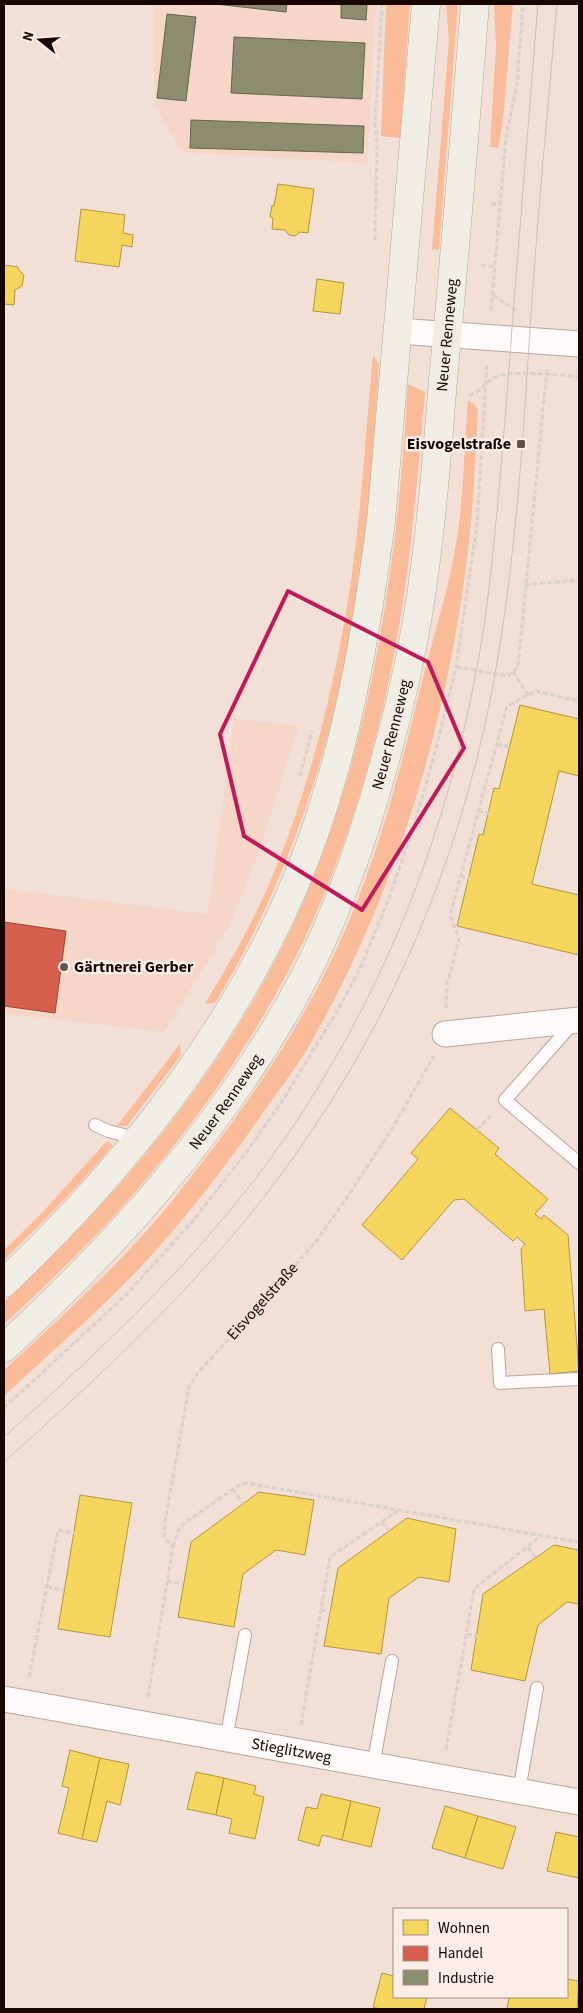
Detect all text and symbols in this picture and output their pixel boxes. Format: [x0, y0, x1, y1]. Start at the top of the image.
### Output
north arrow [15, 15, 65, 65]
text: N [18, 29, 39, 44]
street label: Neuer Renneweg [431, 278, 463, 392]
place label: Eisvogelstraße [407, 433, 511, 455]
marker: Eisvogelstraße [515, 438, 527, 450]
street label: Neuer Renneweg [366, 677, 416, 792]
place label: Gärtnerei Gerber [74, 956, 194, 978]
marker: Gärtnerei Gerber [58, 961, 70, 973]
street label: Neuer Renneweg [184, 1050, 268, 1155]
street label: Eisvogelstraße [222, 1258, 303, 1345]
street label: Stieglitzweg [250, 1733, 333, 1768]
legend [393, 1908, 568, 1998]
text: Wohnen [438, 1918, 490, 1939]
text: Handel [438, 1943, 483, 1964]
text: Industrie [438, 1968, 494, 1989]

